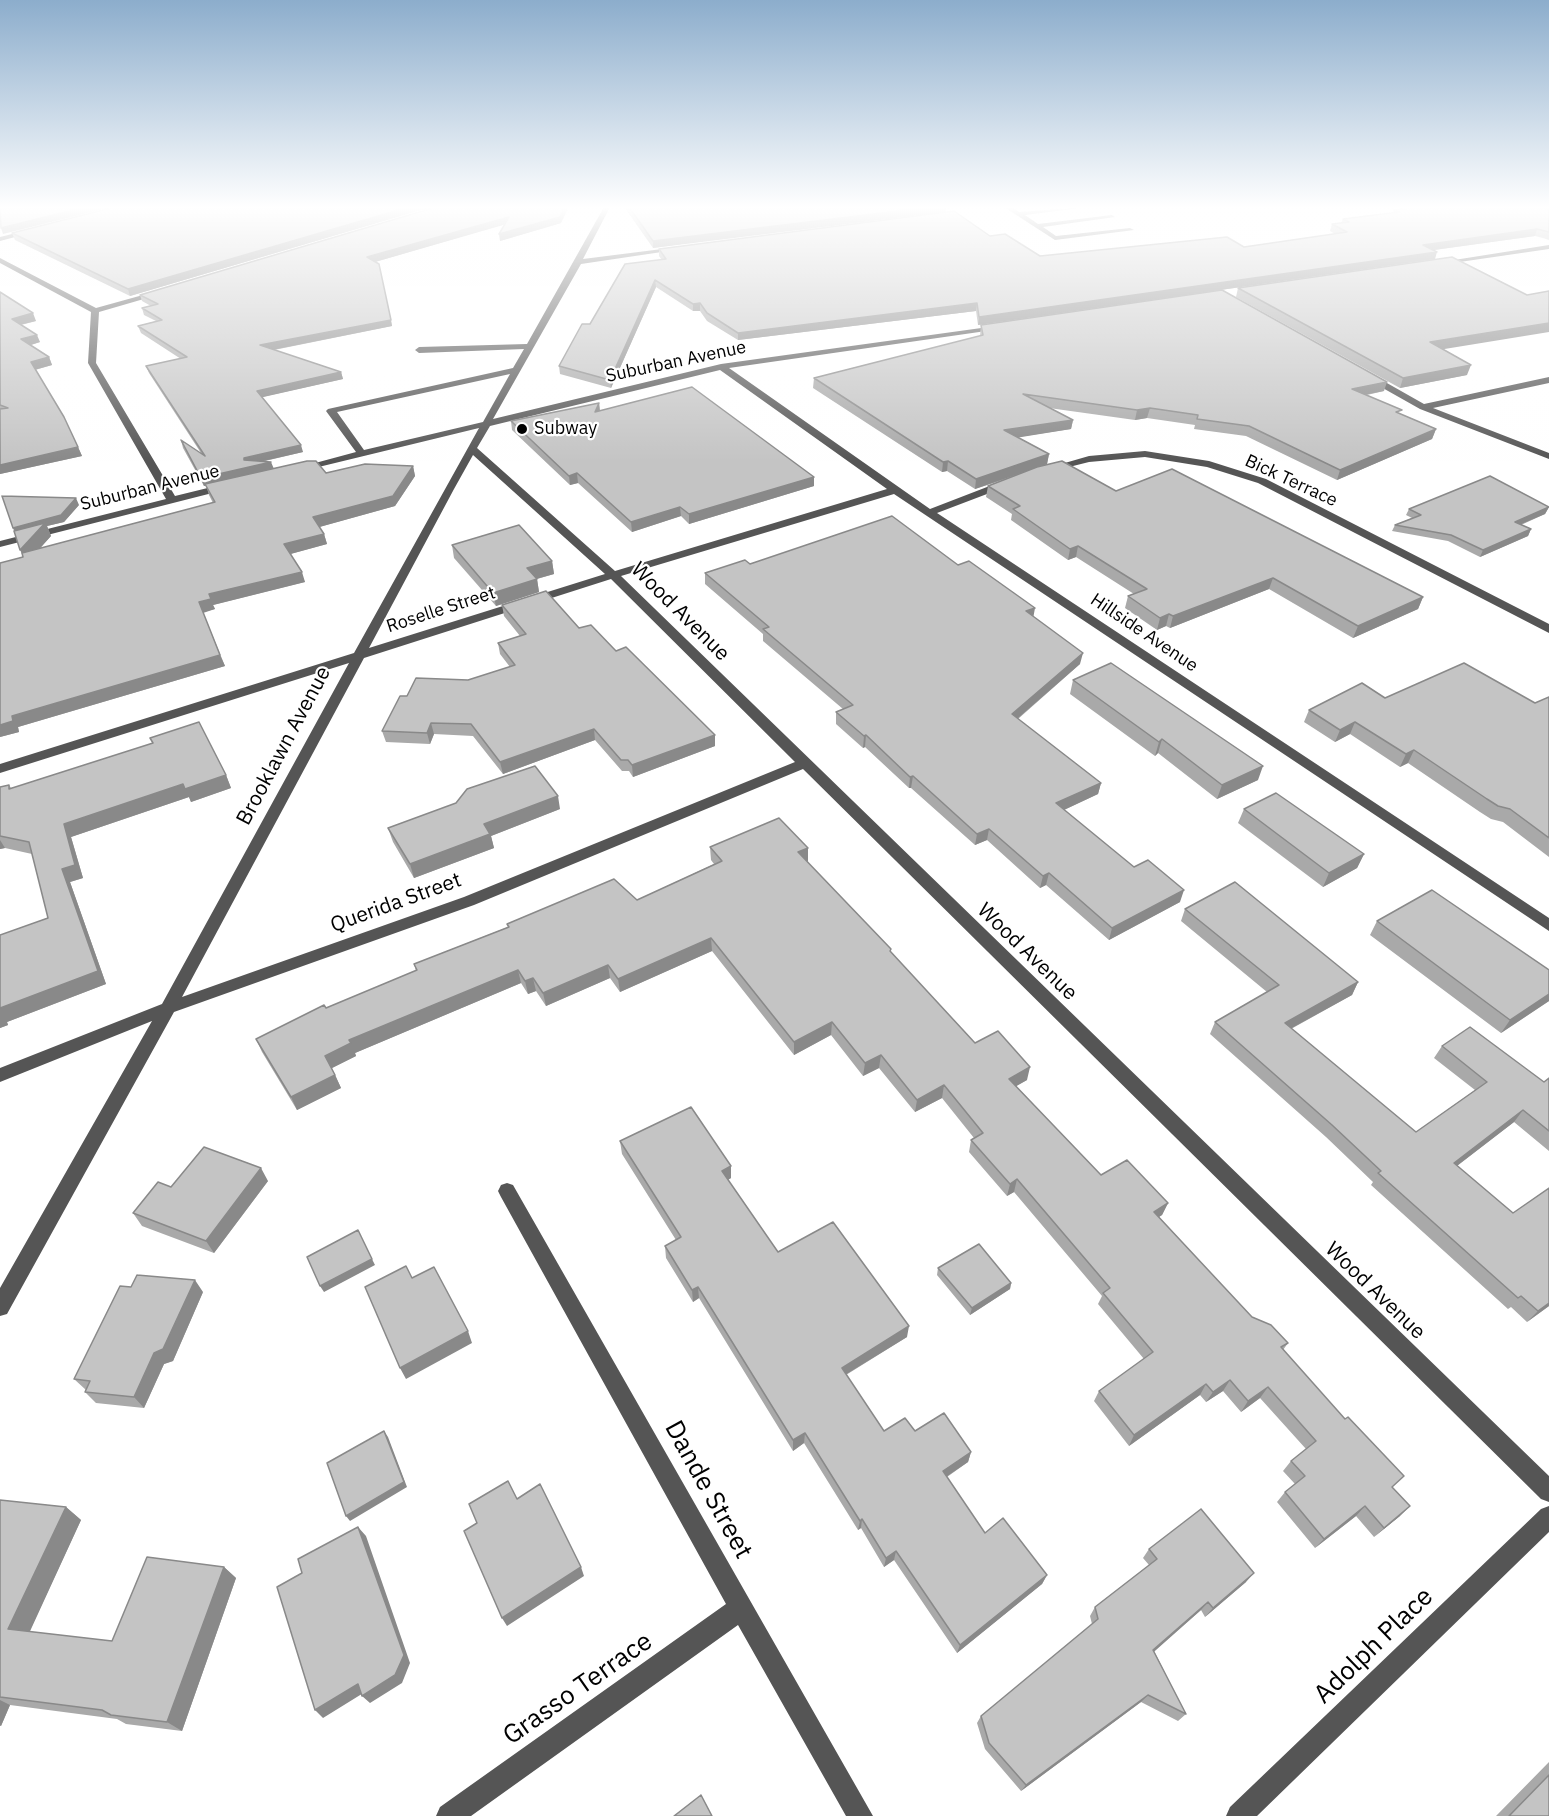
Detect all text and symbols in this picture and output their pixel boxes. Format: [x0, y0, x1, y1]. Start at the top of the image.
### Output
street label: Suburban Avenue [604, 337, 748, 387]
place label: Subway [534, 418, 597, 440]
marker: Subway [515, 422, 529, 436]
street label: Bick Terrace [1241, 450, 1341, 512]
street label: Suburban Avenue [78, 460, 222, 516]
street label: Wood Avenue [625, 557, 735, 667]
street label: Roselle Street [384, 582, 498, 638]
street label: Hillside Avenue [1086, 589, 1202, 677]
street label: Brooklawn Avenue [232, 662, 336, 830]
street label: Querida Street [327, 868, 465, 938]
street label: Wood Avenue [972, 898, 1082, 1006]
street label: Wood Avenue [1320, 1237, 1430, 1345]
street label: Dande Street [657, 1416, 759, 1564]
street label: Adolph Place [1308, 1582, 1440, 1710]
street label: Grasso Terrace [497, 1626, 659, 1752]

